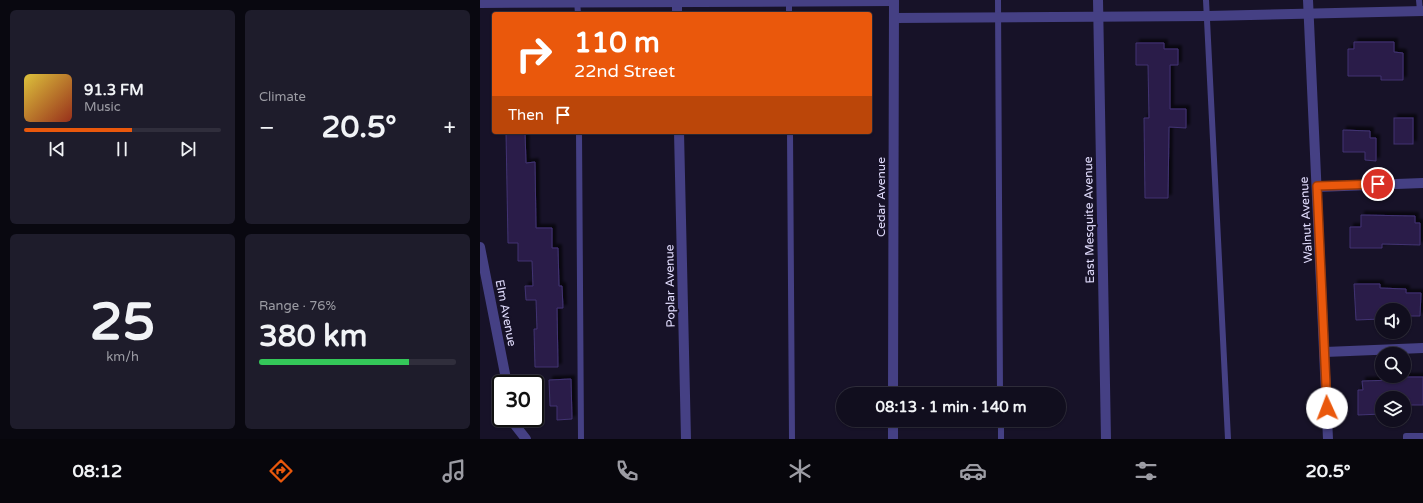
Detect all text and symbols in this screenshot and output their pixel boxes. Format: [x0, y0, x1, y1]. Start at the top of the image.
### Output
text: 110 m [574, 26, 660, 60]
icon: right [508, 28, 560, 80]
text: 22nd Street [574, 60, 675, 82]
text: 91.3 FM [84, 81, 144, 99]
text: Climate [259, 89, 306, 105]
text: Music [84, 99, 121, 115]
icon: arrive [552, 104, 574, 126]
text: Then [508, 106, 544, 124]
text: 20.5° [322, 109, 397, 146]
text: − [259, 115, 275, 141]
text: + [444, 115, 456, 141]
icon: previous [46, 138, 68, 160]
icon: pause [111, 138, 133, 160]
icon: next [177, 138, 199, 160]
street label: East Mesquite Avenue [1081, 156, 1097, 284]
street label: Cedar Avenue [874, 157, 888, 237]
pin [1361, 167, 1395, 201]
icon: arrive [1367, 173, 1389, 195]
street label: Walnut Avenue [1297, 176, 1315, 264]
street label: Poplar Avenue [662, 244, 678, 328]
street label: Elm Avenue [493, 278, 519, 348]
text: 25 [90, 291, 155, 354]
text: Range · 76% [259, 298, 336, 314]
map controls [1375, 303, 1411, 427]
button: sound [1375, 303, 1411, 339]
text: 380 km [259, 318, 367, 355]
button: search [1375, 347, 1411, 383]
text: km/h [106, 349, 139, 365]
speed limit sign: 30 [492, 375, 544, 427]
position arrow [1306, 387, 1348, 429]
button: layers [1375, 391, 1411, 427]
text: 08:13 · 1 min · 140 m [876, 398, 1026, 416]
icon: directions [267, 457, 295, 485]
icon: music [440, 457, 468, 485]
icon: phone [613, 457, 641, 485]
icon: climate [786, 457, 814, 485]
icon: car [959, 457, 987, 485]
icon: filters [1132, 457, 1160, 485]
text: 08:12 [73, 460, 122, 482]
text: 20.5° [1305, 460, 1350, 482]

